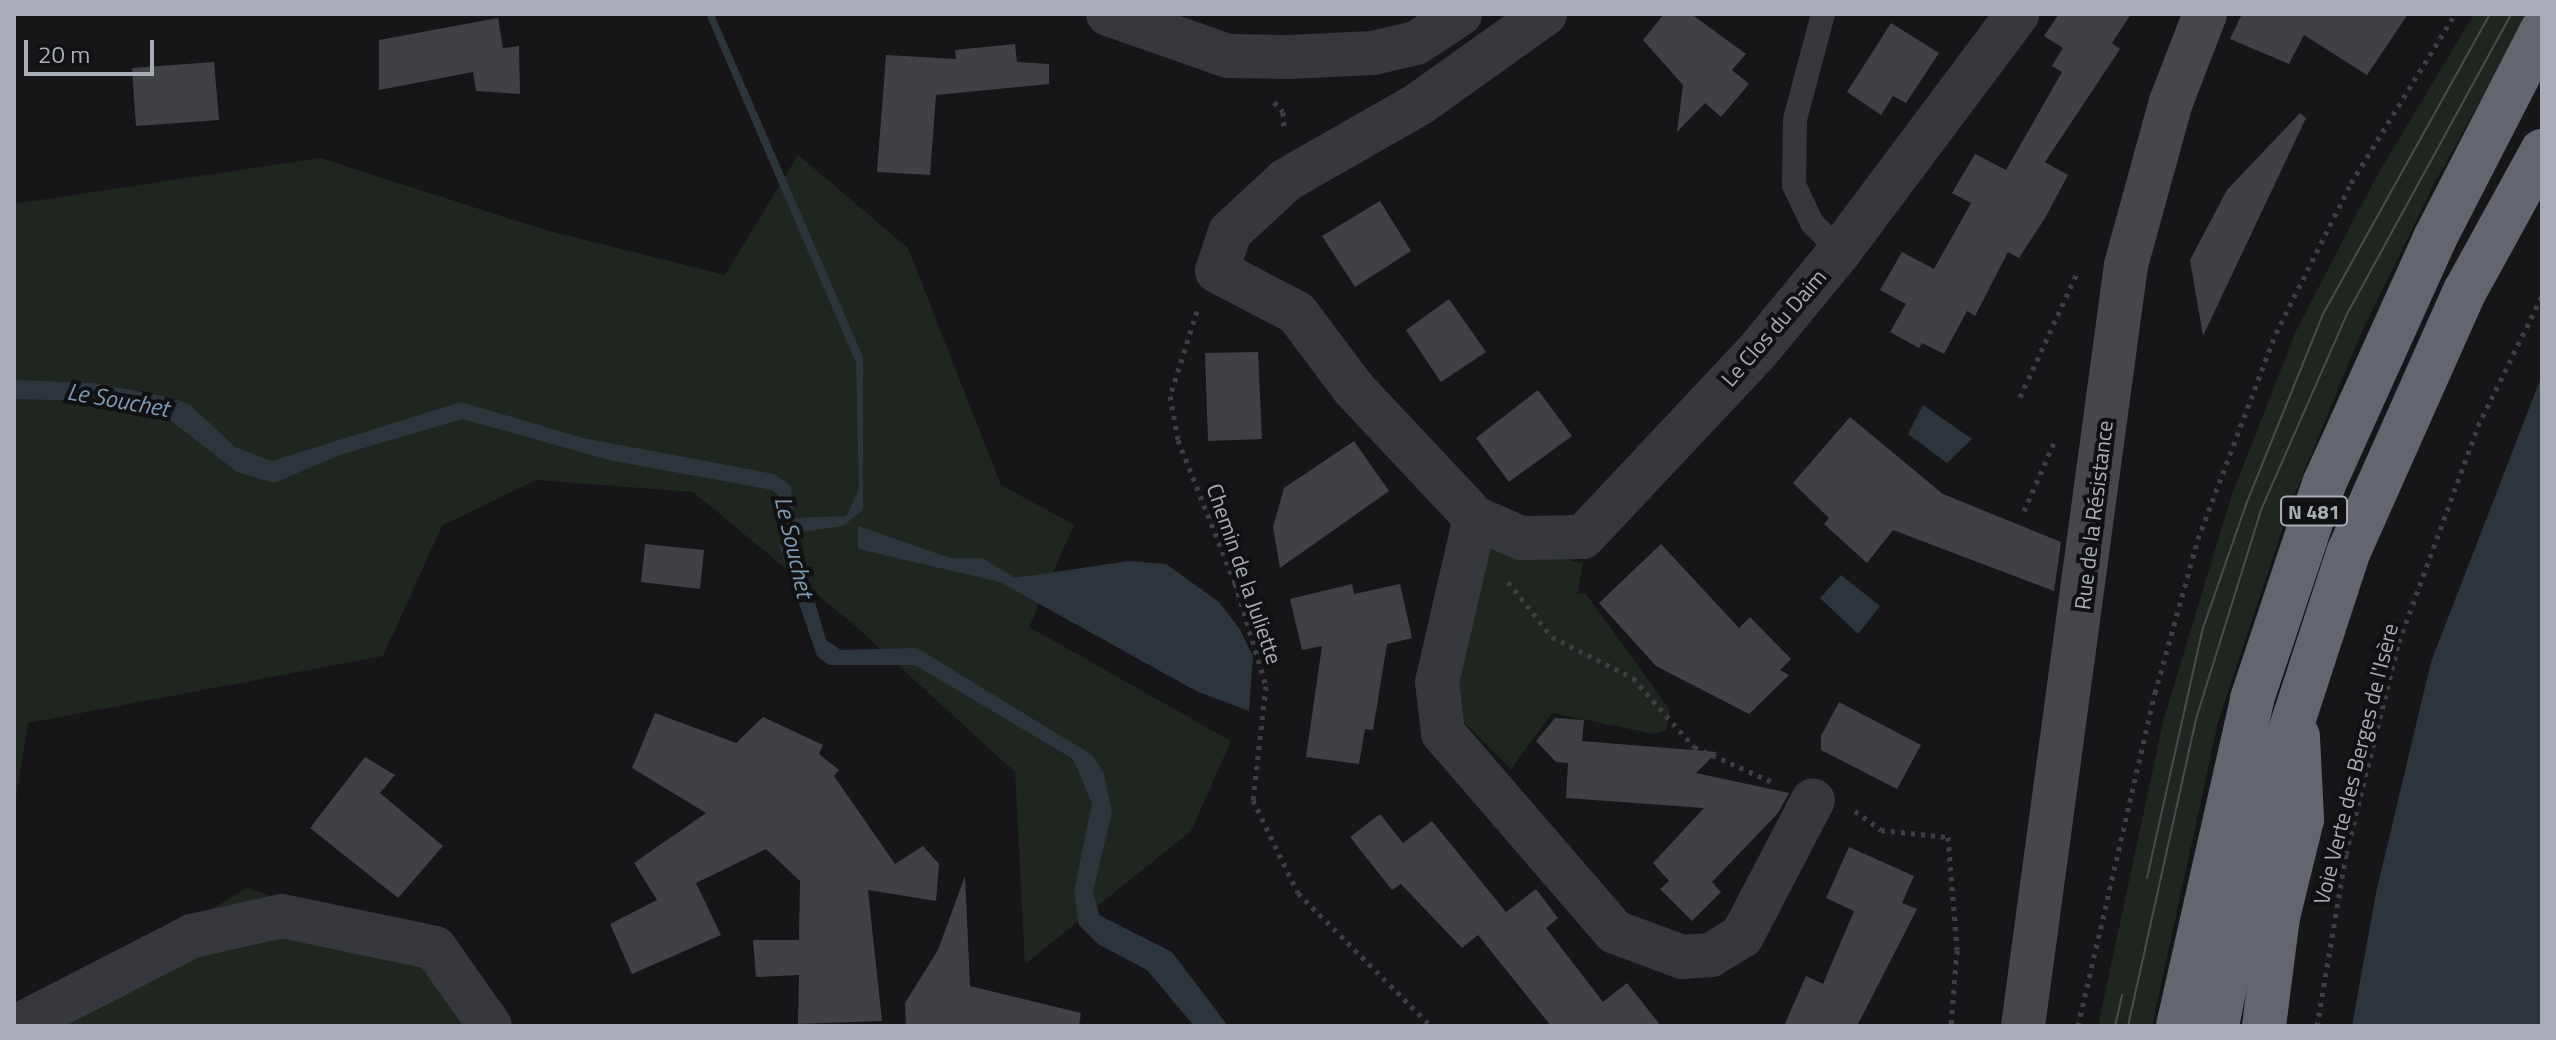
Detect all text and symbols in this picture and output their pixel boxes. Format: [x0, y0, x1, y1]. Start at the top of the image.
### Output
scale bar [28, 24, 158, 74]
text: 20 m [38, 36, 90, 72]
street label: Le Clos du Daim [1716, 264, 1832, 392]
water label: Le Souchet [65, 377, 171, 423]
street label: Rue de la Résistance [2069, 419, 2119, 611]
street label: Chemin de la Juliette [1201, 480, 1287, 668]
water label: Le Souchet [768, 494, 820, 600]
road number: N 481 [2280, 495, 2348, 527]
street label: Voie Verte des Berges de l'Isère [2308, 621, 2404, 907]

